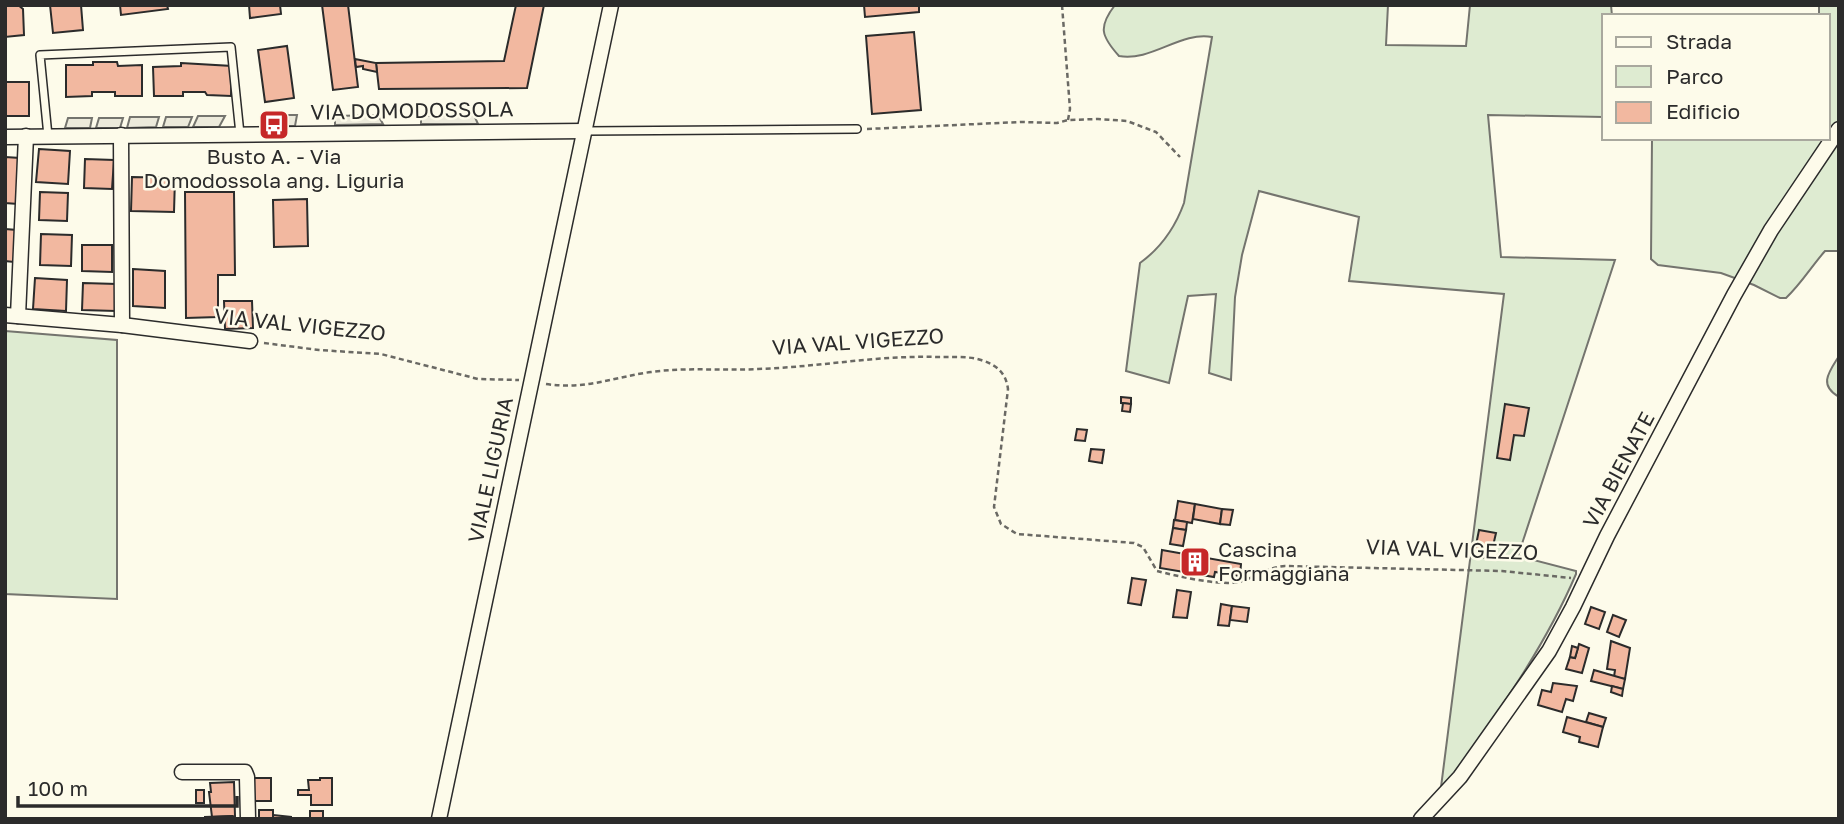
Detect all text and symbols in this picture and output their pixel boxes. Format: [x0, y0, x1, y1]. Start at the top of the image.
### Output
legend [1602, 14, 1830, 140]
text: Strada [1666, 28, 1732, 54]
text: Parco [1666, 63, 1723, 89]
street label: VIA DOMODOSSOLA [310, 95, 514, 125]
text: Edificio [1666, 98, 1740, 124]
bus stop icon: Busto A. - Via Domodossola ang. Liguria [257, 108, 291, 142]
place label: Busto A. - Via Domodossola ang. Liguria [144, 143, 404, 193]
street label: VIA VAL VIGEZZO [213, 302, 387, 346]
street label: VIA VAL VIGEZZO [771, 322, 945, 360]
street label: VIALE LIGURIA [462, 394, 518, 545]
street label: VIA BIENATE [1577, 407, 1660, 532]
street label: VIA VAL VIGEZZO [1365, 533, 1539, 565]
place label: Cascina Formaggiana [1218, 536, 1350, 586]
building icon: Cascina Formaggiana [1178, 545, 1212, 579]
scale bar [18, 764, 236, 808]
text: 100 m [28, 775, 88, 801]

